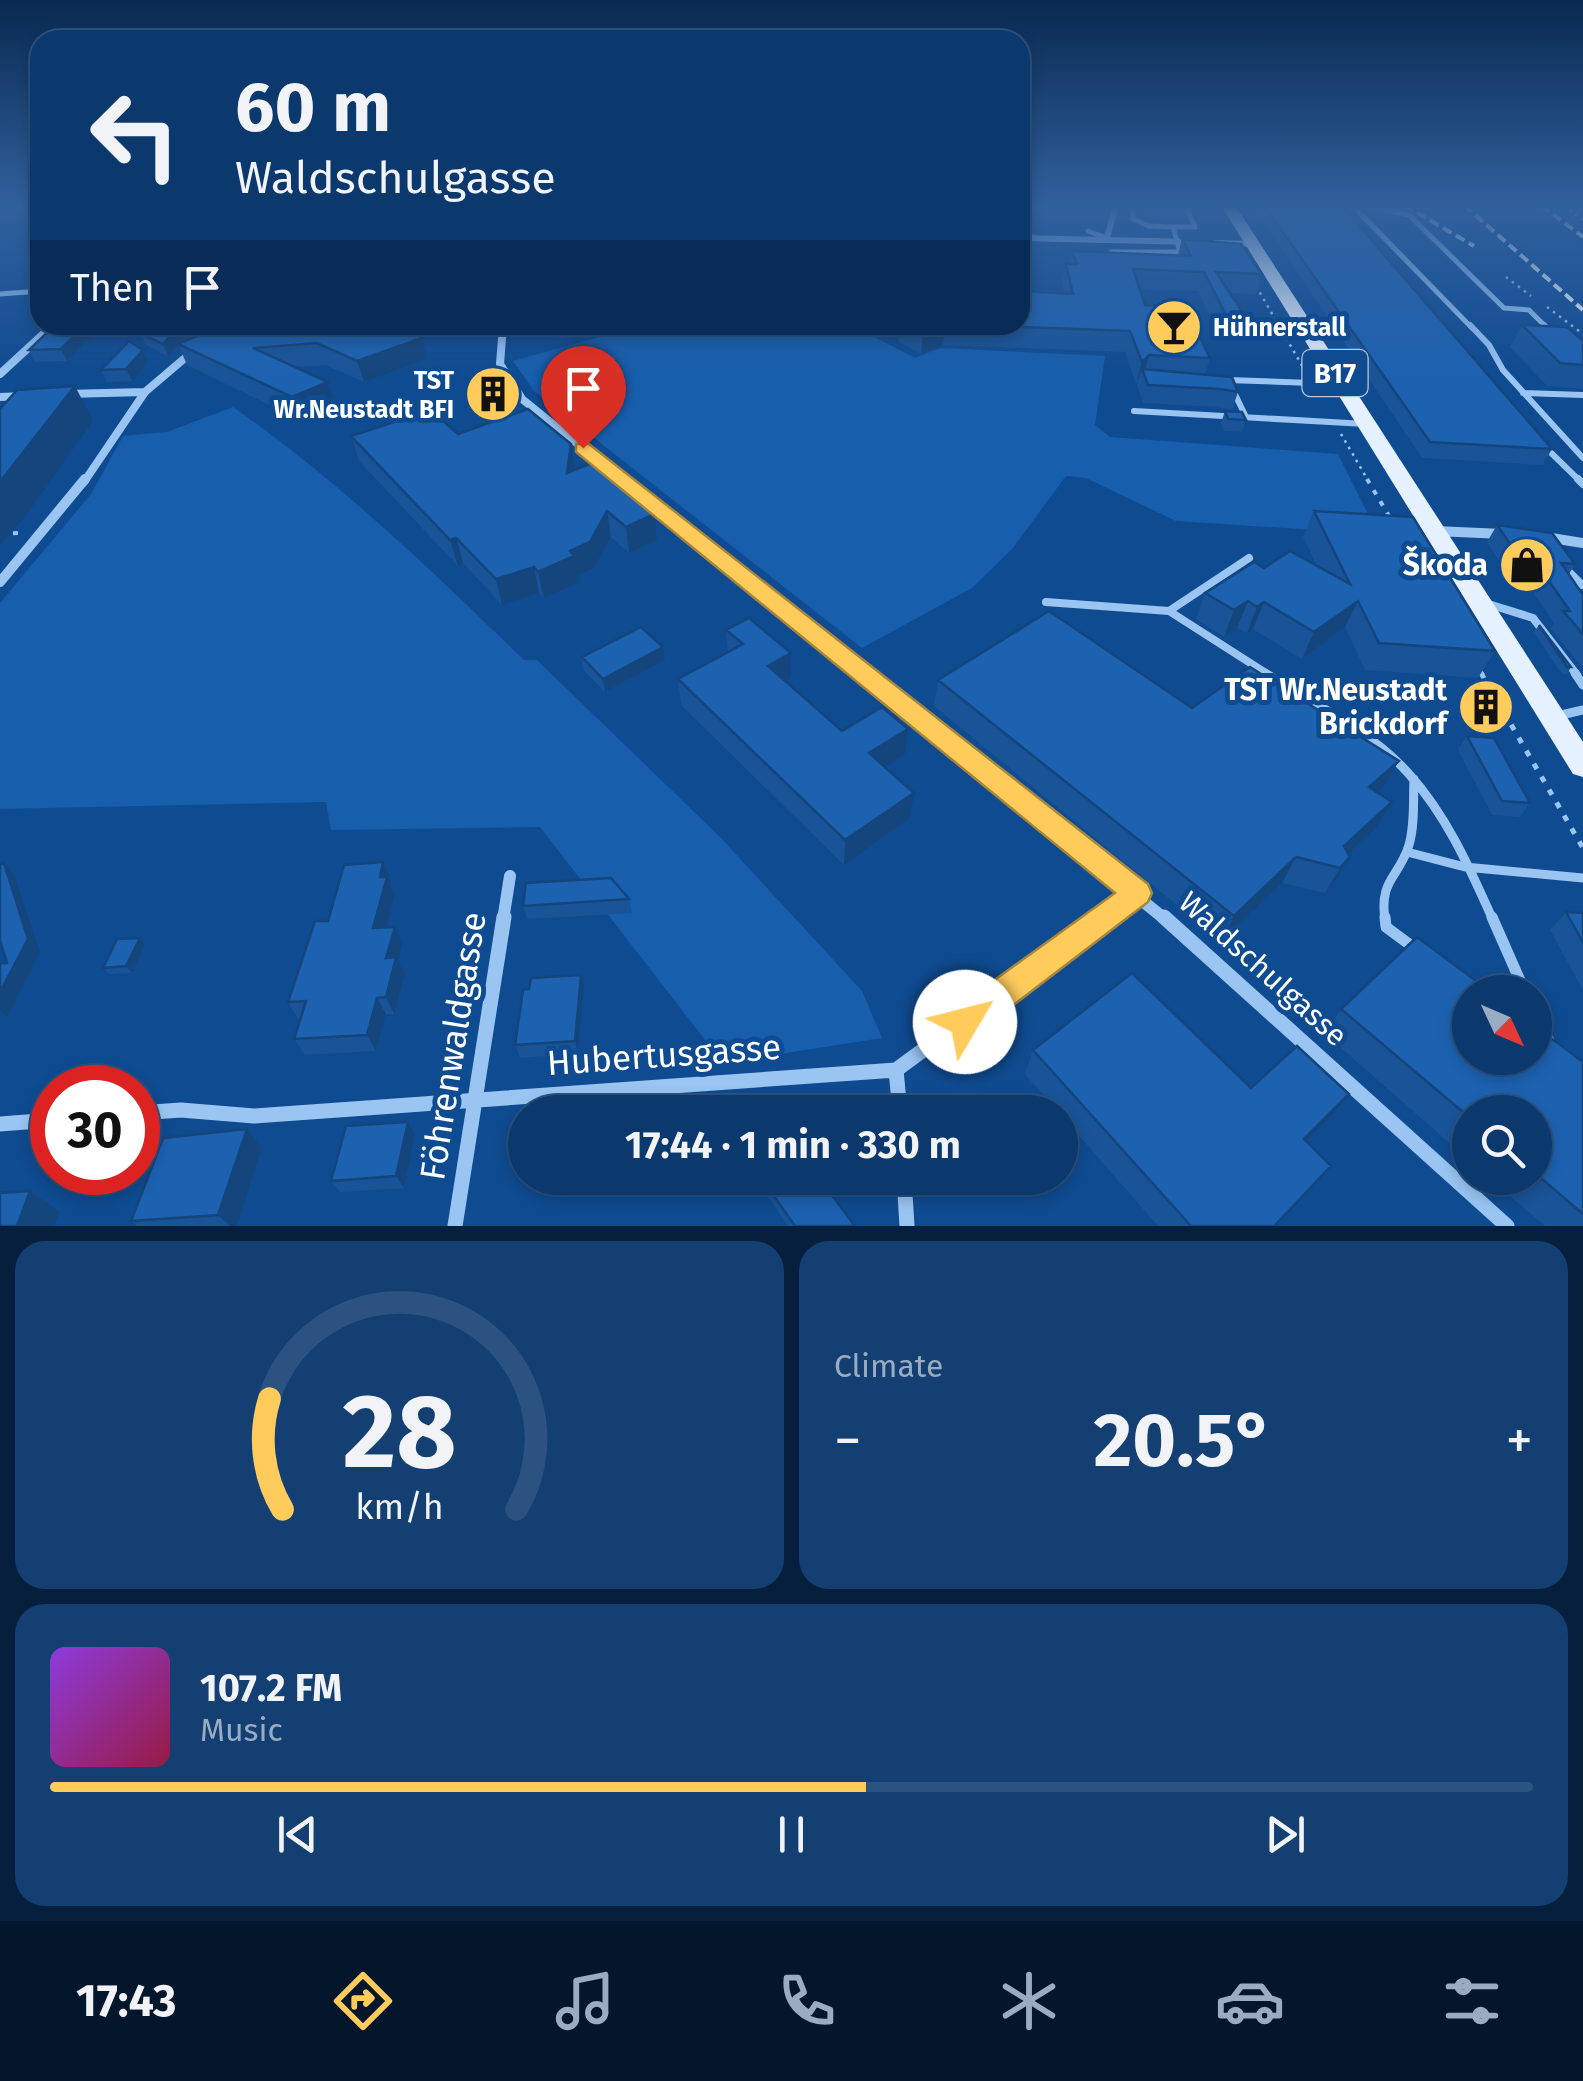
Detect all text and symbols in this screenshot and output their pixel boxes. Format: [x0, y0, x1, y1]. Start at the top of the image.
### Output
text: 60 m [235, 66, 391, 150]
icon: left [70, 70, 200, 200]
text: Waldschulgasse [235, 151, 556, 205]
icon: arrive [175, 260, 230, 315]
text: Then [70, 265, 155, 311]
bar icon: Hühnerstall [1144, 297, 1204, 357]
place label: Hühnerstall [1213, 313, 1347, 343]
pin [541, 346, 626, 449]
road number: B17 [1302, 350, 1368, 396]
icon: arrive [556, 361, 611, 416]
building icon: TST Wr.Neustadt BFI [463, 364, 523, 424]
place label: TST Wr.Neustadt BFI [274, 366, 454, 425]
shop icon: Škoda [1497, 535, 1557, 595]
place label: Škoda [1403, 545, 1488, 583]
place label: TST Wr.Neustadt Brickdorf [1224, 672, 1449, 742]
building icon: TST Wr.Neustadt Brickdorf [1456, 677, 1516, 737]
street label: Waldschulgasse [1172, 884, 1354, 1054]
street label: Föhrenwaldgasse [411, 909, 495, 1183]
position arrow [913, 970, 1017, 1074]
north arrow [1452, 975, 1552, 1075]
map controls [1452, 975, 1552, 1195]
street label: Hubertusgasse [546, 1026, 782, 1084]
speed limit sign: 30 [30, 1065, 160, 1195]
button: search [1452, 1095, 1552, 1195]
text: 17:44 · 1 min · 330 m [625, 1122, 961, 1168]
text: Climate [834, 1347, 943, 1385]
text: 28 [342, 1370, 457, 1495]
text: 20.5° [1094, 1396, 1274, 1486]
text: − [834, 1408, 862, 1474]
text: + [1506, 1408, 1533, 1474]
text: km/h [355, 1486, 444, 1528]
text: 107.2 FM [200, 1665, 342, 1711]
text: Music [200, 1711, 283, 1749]
icon: previous [270, 1807, 325, 1862]
icon: pause [764, 1807, 819, 1862]
icon: next [1258, 1807, 1313, 1862]
icon: directions [328, 1966, 398, 2036]
icon: music [550, 1966, 620, 2036]
icon: phone [772, 1966, 842, 2036]
icon: climate [994, 1966, 1064, 2036]
icon: car [1215, 1966, 1285, 2036]
icon: filters [1437, 1966, 1507, 2036]
text: 17:43 [76, 1974, 177, 2028]

